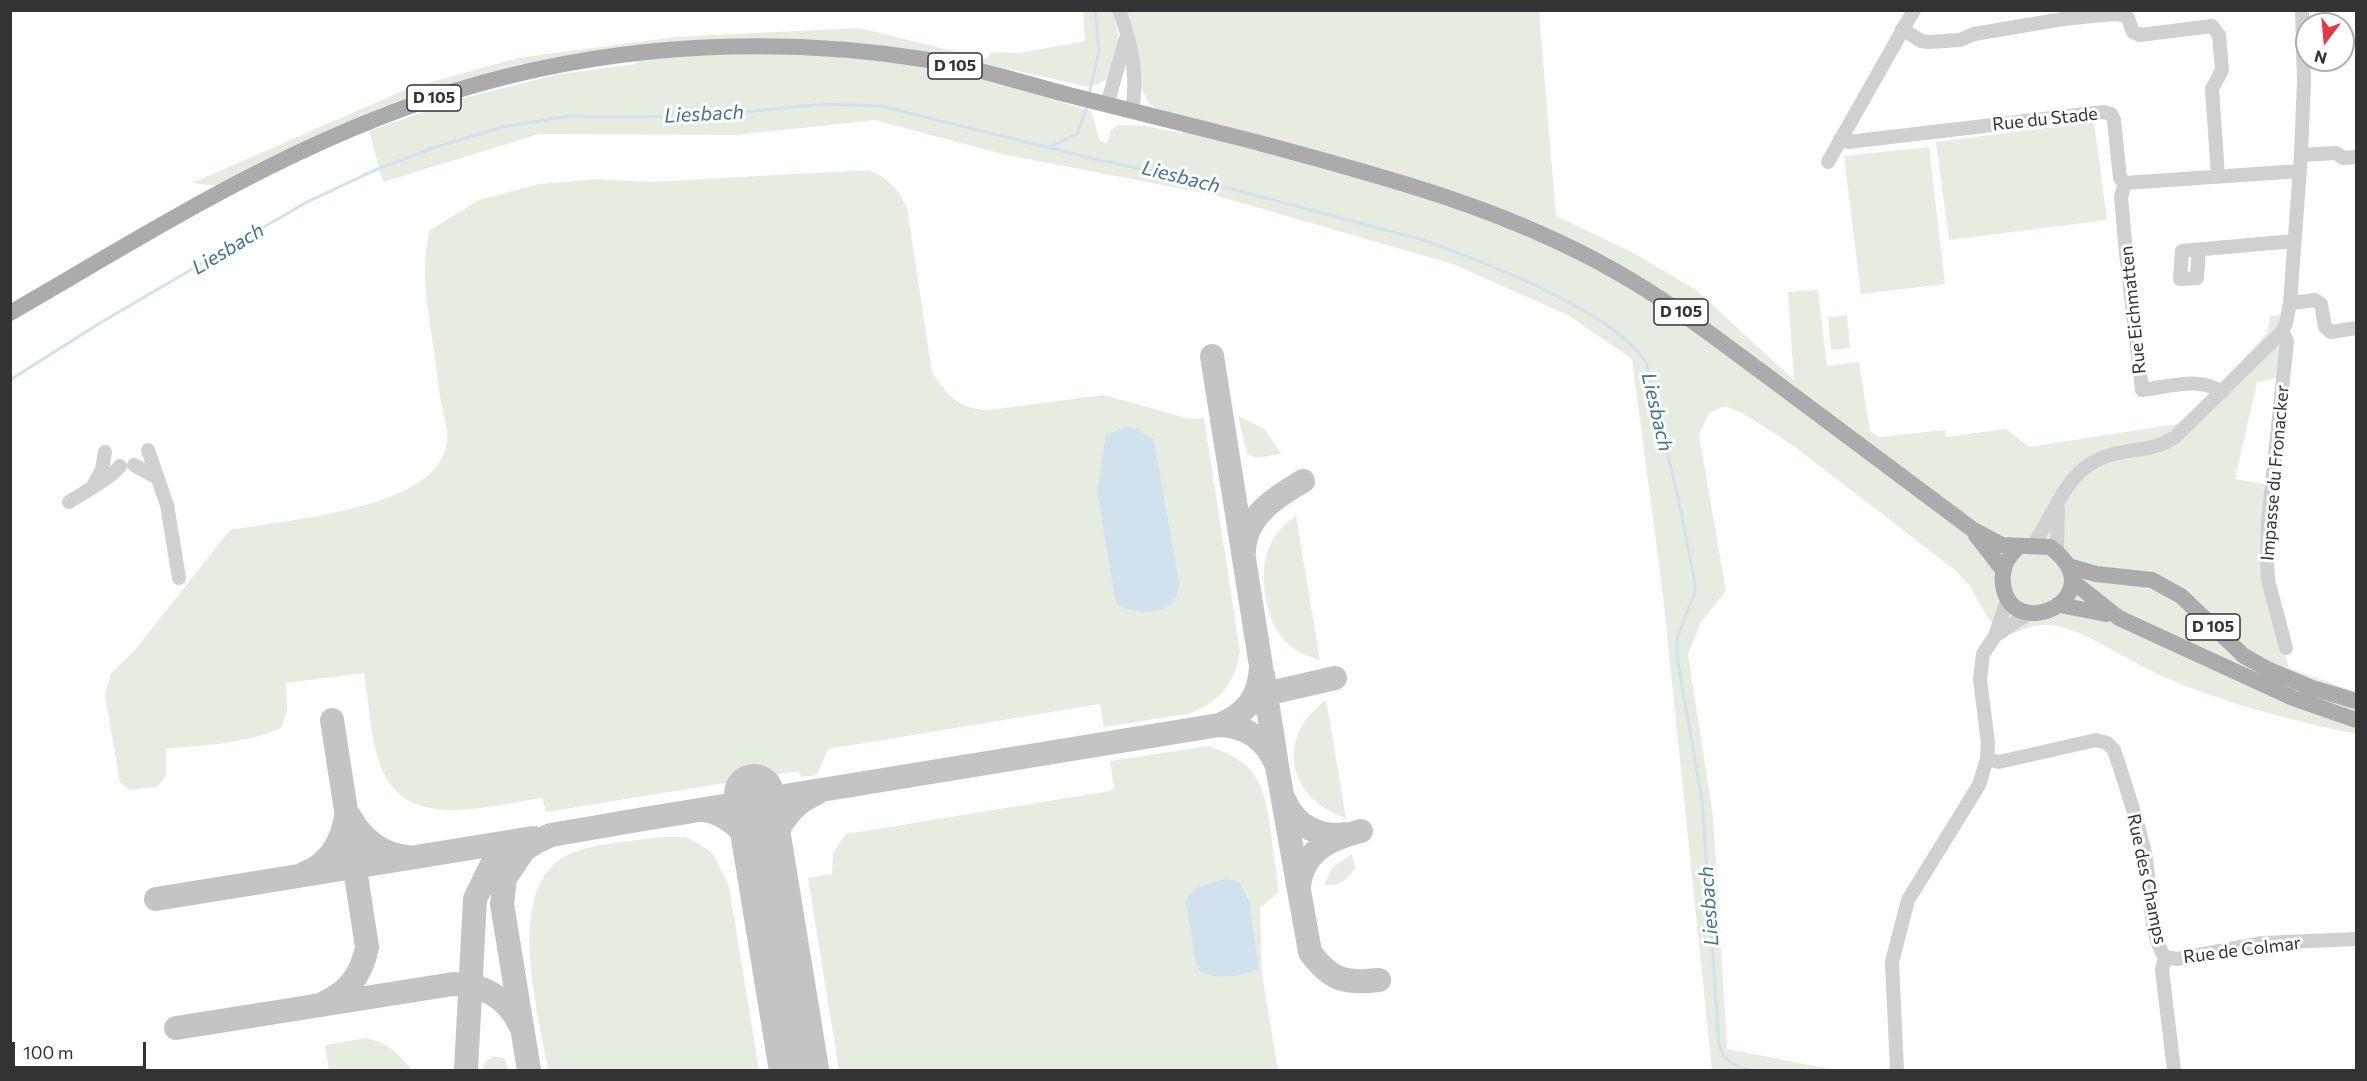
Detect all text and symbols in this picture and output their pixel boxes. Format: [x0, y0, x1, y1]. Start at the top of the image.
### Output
north arrow [2295, 12, 2355, 72]
text: N [2312, 47, 2329, 69]
road number: D 105 [928, 53, 982, 79]
road number: D 105 [407, 85, 461, 111]
water label: Liesbach [663, 100, 745, 128]
street label: Rue du Stade [1991, 103, 2099, 135]
water label: Liesbach [1139, 156, 1223, 198]
water label: Liesbach [188, 218, 268, 280]
street label: Rue Eichmatten [2116, 245, 2150, 375]
road number: D 105 [1654, 299, 1708, 325]
water label: Liesbach [1636, 370, 1678, 454]
street label: Impasse du Fronacker [2257, 384, 2293, 562]
road number: D 105 [2186, 614, 2240, 640]
street label: Rue des Champs [2123, 812, 2171, 946]
water label: Liesbach [1694, 865, 1724, 947]
street label: Rue de Colmar [2182, 932, 2302, 968]
scale bar [15, 1030, 148, 1068]
text: 100 m [23, 1041, 73, 1063]

